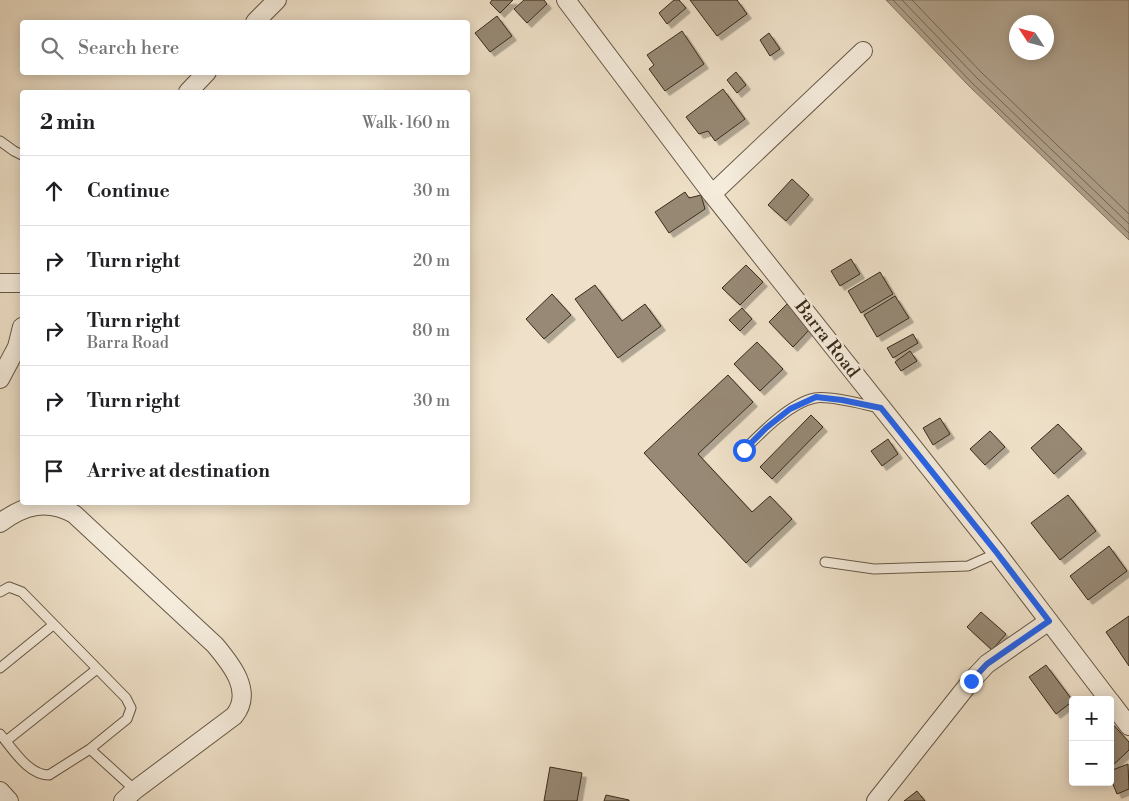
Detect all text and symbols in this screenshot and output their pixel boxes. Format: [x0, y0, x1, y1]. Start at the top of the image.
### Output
north arrow [1009, 15, 1054, 60]
search box [20, 20, 470, 75]
icon: search [38, 34, 66, 62]
text: Search here [78, 36, 179, 60]
text: 2 min [40, 110, 95, 136]
text: Walk · 160 m [362, 113, 450, 133]
icon: ahead [40, 177, 68, 205]
text: Continue [87, 179, 170, 203]
text: 30 m [413, 181, 450, 201]
icon: right [40, 247, 68, 275]
text: Turn right [87, 249, 180, 273]
text: 20 m [413, 251, 450, 271]
street label: Barra Road [789, 295, 865, 383]
text: Turn right [87, 309, 180, 333]
icon: right [40, 317, 68, 345]
text: 80 m [412, 321, 450, 341]
text: Barra Road [87, 333, 169, 353]
icon: right [40, 387, 68, 415]
text: Turn right [87, 389, 180, 413]
text: 30 m [413, 391, 450, 411]
route start [733, 439, 756, 462]
icon: arrive [40, 457, 68, 485]
text: Arrive at destination [87, 459, 270, 483]
route end [960, 670, 983, 693]
map controls [1069, 696, 1114, 786]
button: + [1069, 696, 1114, 741]
button: − [1069, 741, 1114, 786]

